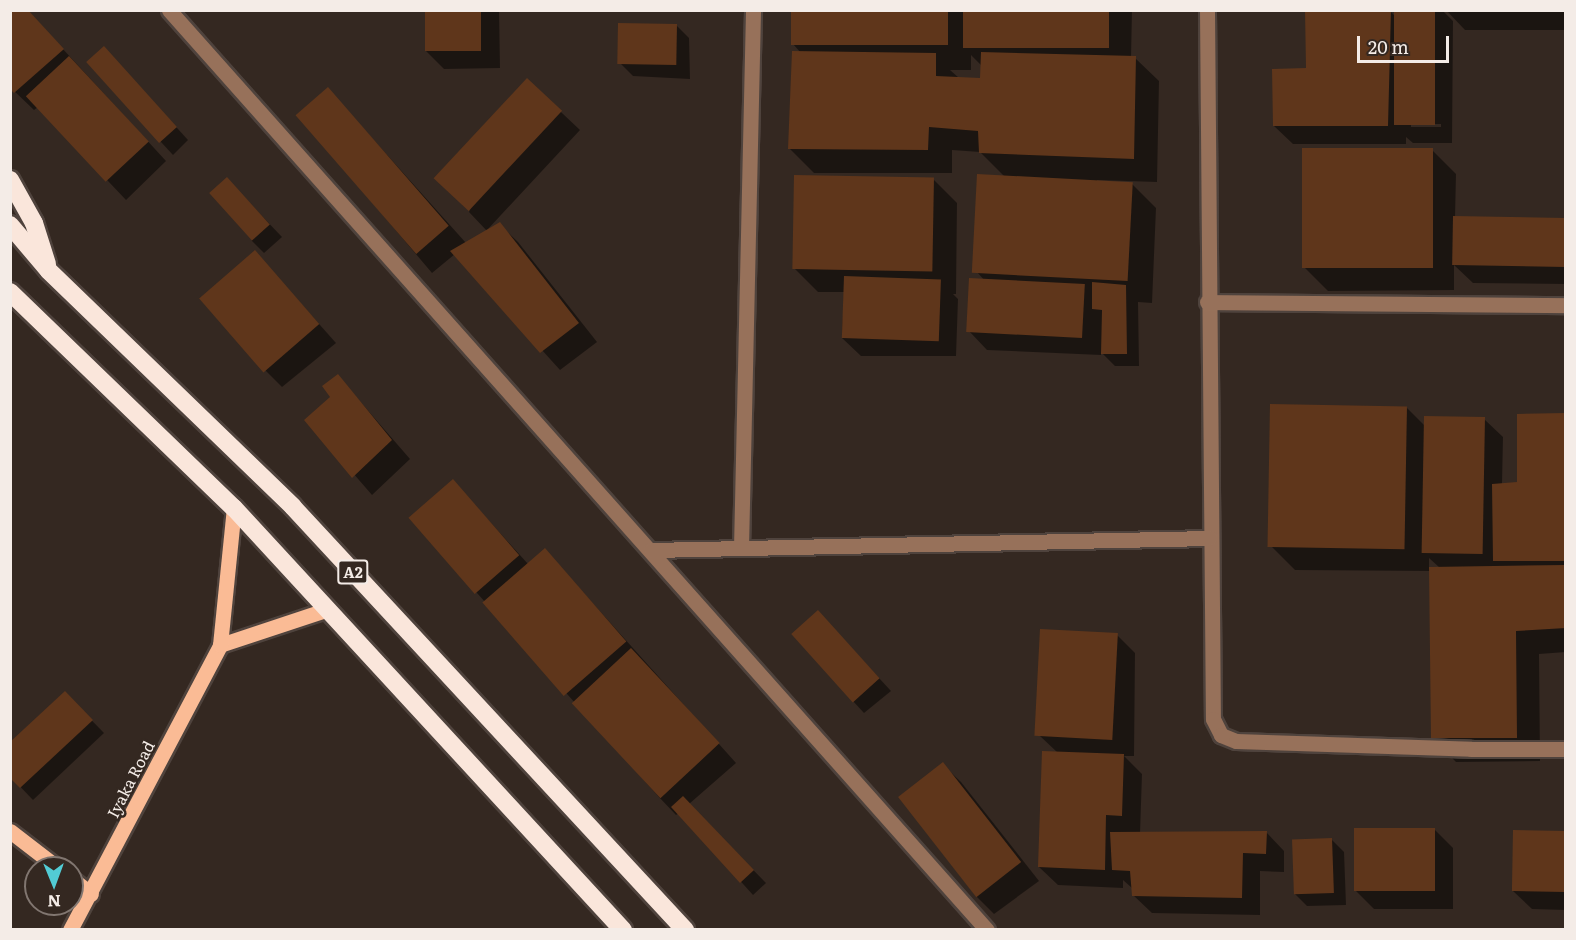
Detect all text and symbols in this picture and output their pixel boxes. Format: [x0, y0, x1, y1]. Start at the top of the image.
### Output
scale bar [1360, 24, 1452, 62]
text: 20 m [1368, 33, 1409, 60]
road number: A2 [336, 560, 370, 584]
street label: Iyaka Road [102, 737, 158, 821]
north arrow [24, 856, 84, 916]
text: N [47, 890, 61, 914]

